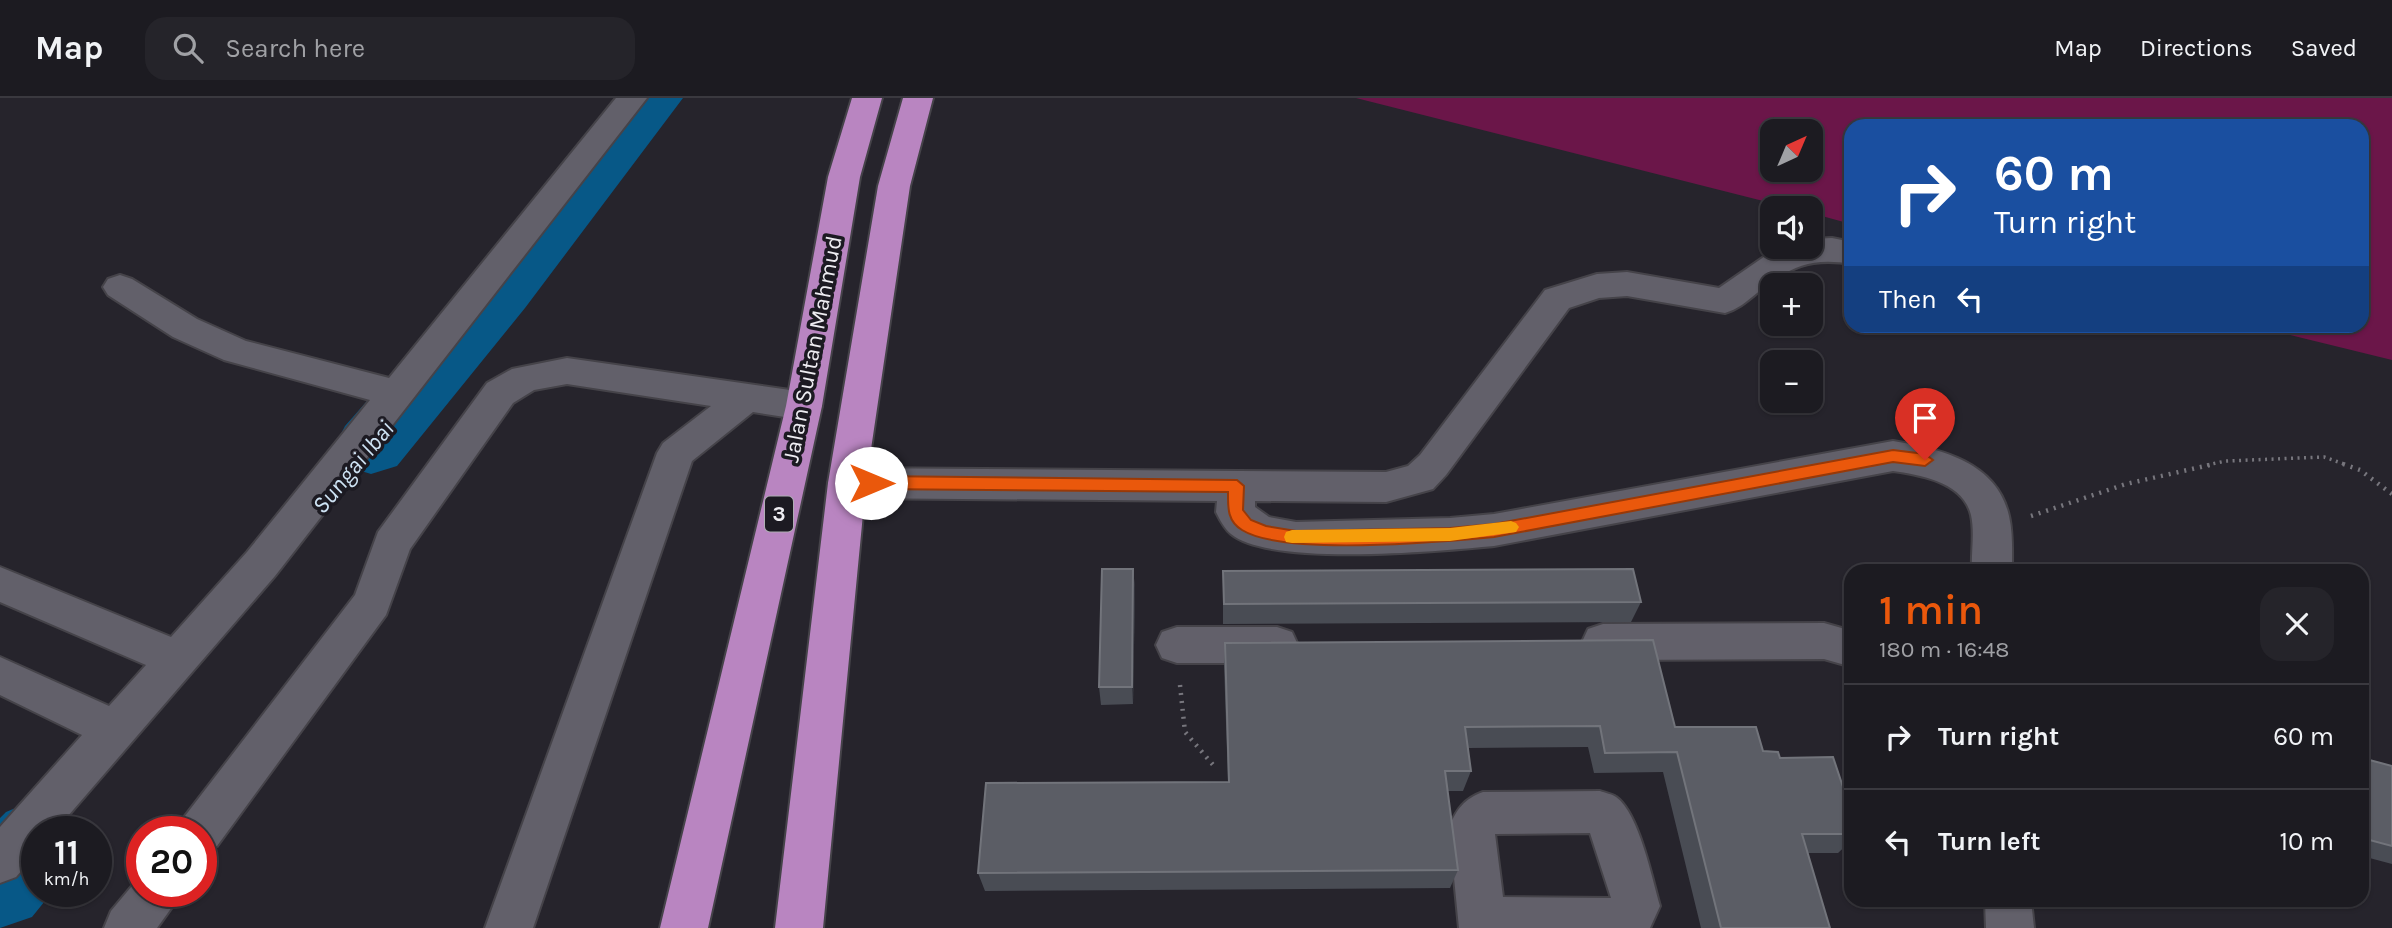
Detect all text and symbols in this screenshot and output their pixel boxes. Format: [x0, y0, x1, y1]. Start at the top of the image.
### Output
search box [145, 17, 635, 80]
text: Map [35, 29, 103, 67]
icon: search [169, 29, 207, 67]
text: Search here [225, 33, 365, 64]
text: Map [2054, 34, 2102, 62]
text: Directions [2140, 34, 2253, 62]
text: Saved [2291, 34, 2357, 62]
north arrow [1760, 119, 1824, 182]
map controls [1760, 119, 1823, 413]
text: 60 m [1994, 145, 2114, 202]
icon: right [1879, 147, 1970, 238]
button: sound [1760, 196, 1823, 259]
text: Turn right [1994, 204, 2136, 241]
street label: Jalan Sultan Mahmud [777, 233, 848, 465]
button: + [1760, 273, 1823, 336]
icon: left [1951, 280, 1989, 318]
text: Then [1879, 284, 1937, 315]
button: − [1760, 350, 1823, 413]
pin [1895, 388, 1955, 460]
icon: arrive [1906, 399, 1944, 437]
water label: Sungai Ibai [306, 415, 400, 519]
position arrow [834, 446, 908, 520]
road number: 3 [765, 496, 793, 532]
text: 1 min [1879, 585, 1983, 635]
button: close [2260, 587, 2334, 661]
text: 180 m · 16:48 [1879, 636, 2009, 663]
icon: right [1879, 718, 1917, 756]
text: Turn right [1938, 721, 2059, 752]
text: 60 m [2273, 721, 2334, 752]
speed limit sign: 20 [126, 816, 217, 907]
icon: left [1879, 823, 1917, 861]
text: Turn left [1938, 826, 2040, 857]
text: 10 m [2279, 826, 2334, 857]
text: 11 [54, 832, 79, 873]
text: km/h [44, 868, 89, 890]

